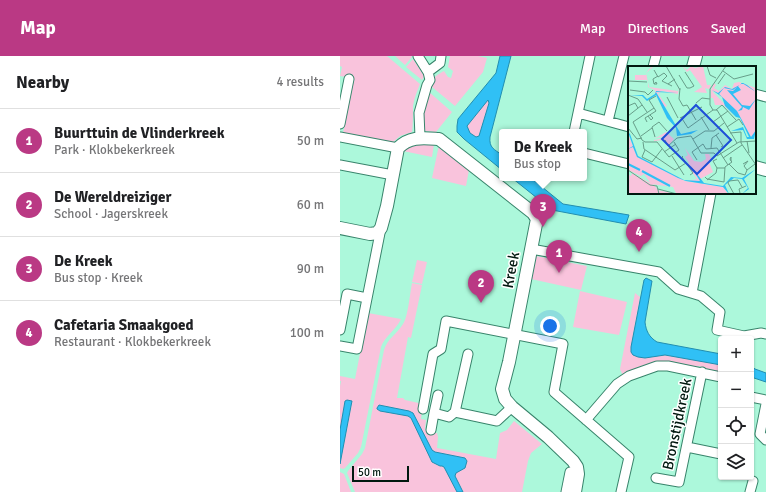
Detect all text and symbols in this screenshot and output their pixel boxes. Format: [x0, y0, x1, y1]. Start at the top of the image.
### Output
text: Map [20, 16, 56, 40]
text: Map [580, 20, 606, 37]
text: Directions [628, 20, 689, 37]
text: Saved [711, 20, 746, 37]
inset map [628, 66, 756, 194]
text: Nearby [16, 72, 69, 93]
text: 4 results [276, 74, 324, 90]
text: Buurttuin de Vlinderkreek [54, 124, 225, 142]
popup [499, 129, 587, 181]
text: 1 [25, 133, 33, 149]
text: 50 m [297, 133, 324, 149]
text: De Kreek [514, 138, 572, 156]
text: Park · Klokbekerkreek [54, 142, 175, 158]
text: Bus stop [514, 156, 561, 172]
text: De Wereldreiziger [54, 188, 171, 206]
pin: 3 [530, 194, 556, 227]
text: 2 [25, 197, 33, 213]
text: 60 m [297, 197, 324, 213]
text: School · Jagerskreek [54, 206, 168, 222]
pin: 4 [626, 219, 652, 252]
pin: 1 [546, 240, 572, 273]
street label: Kreek [499, 250, 523, 290]
text: De Kreek [54, 252, 113, 270]
text: 3 [25, 261, 33, 277]
text: 90 m [297, 261, 324, 277]
text: Bus stop · Kreek [54, 270, 143, 286]
pin: 2 [468, 270, 494, 303]
text: Cafetaria Smaakgoed [54, 316, 194, 334]
your location [540, 316, 560, 336]
text: 4 [25, 325, 33, 341]
text: 100 m [290, 325, 324, 341]
text: Restaurant · Klokbekerkreek [54, 334, 211, 350]
map controls [718, 336, 754, 480]
button: + [718, 336, 754, 372]
button: − [718, 372, 754, 408]
street label: Bronstijdkreek [658, 376, 696, 472]
button: locate [718, 408, 754, 444]
button: layers [718, 444, 754, 480]
scale bar [352, 464, 409, 483]
text: 50 m [358, 466, 381, 479]

